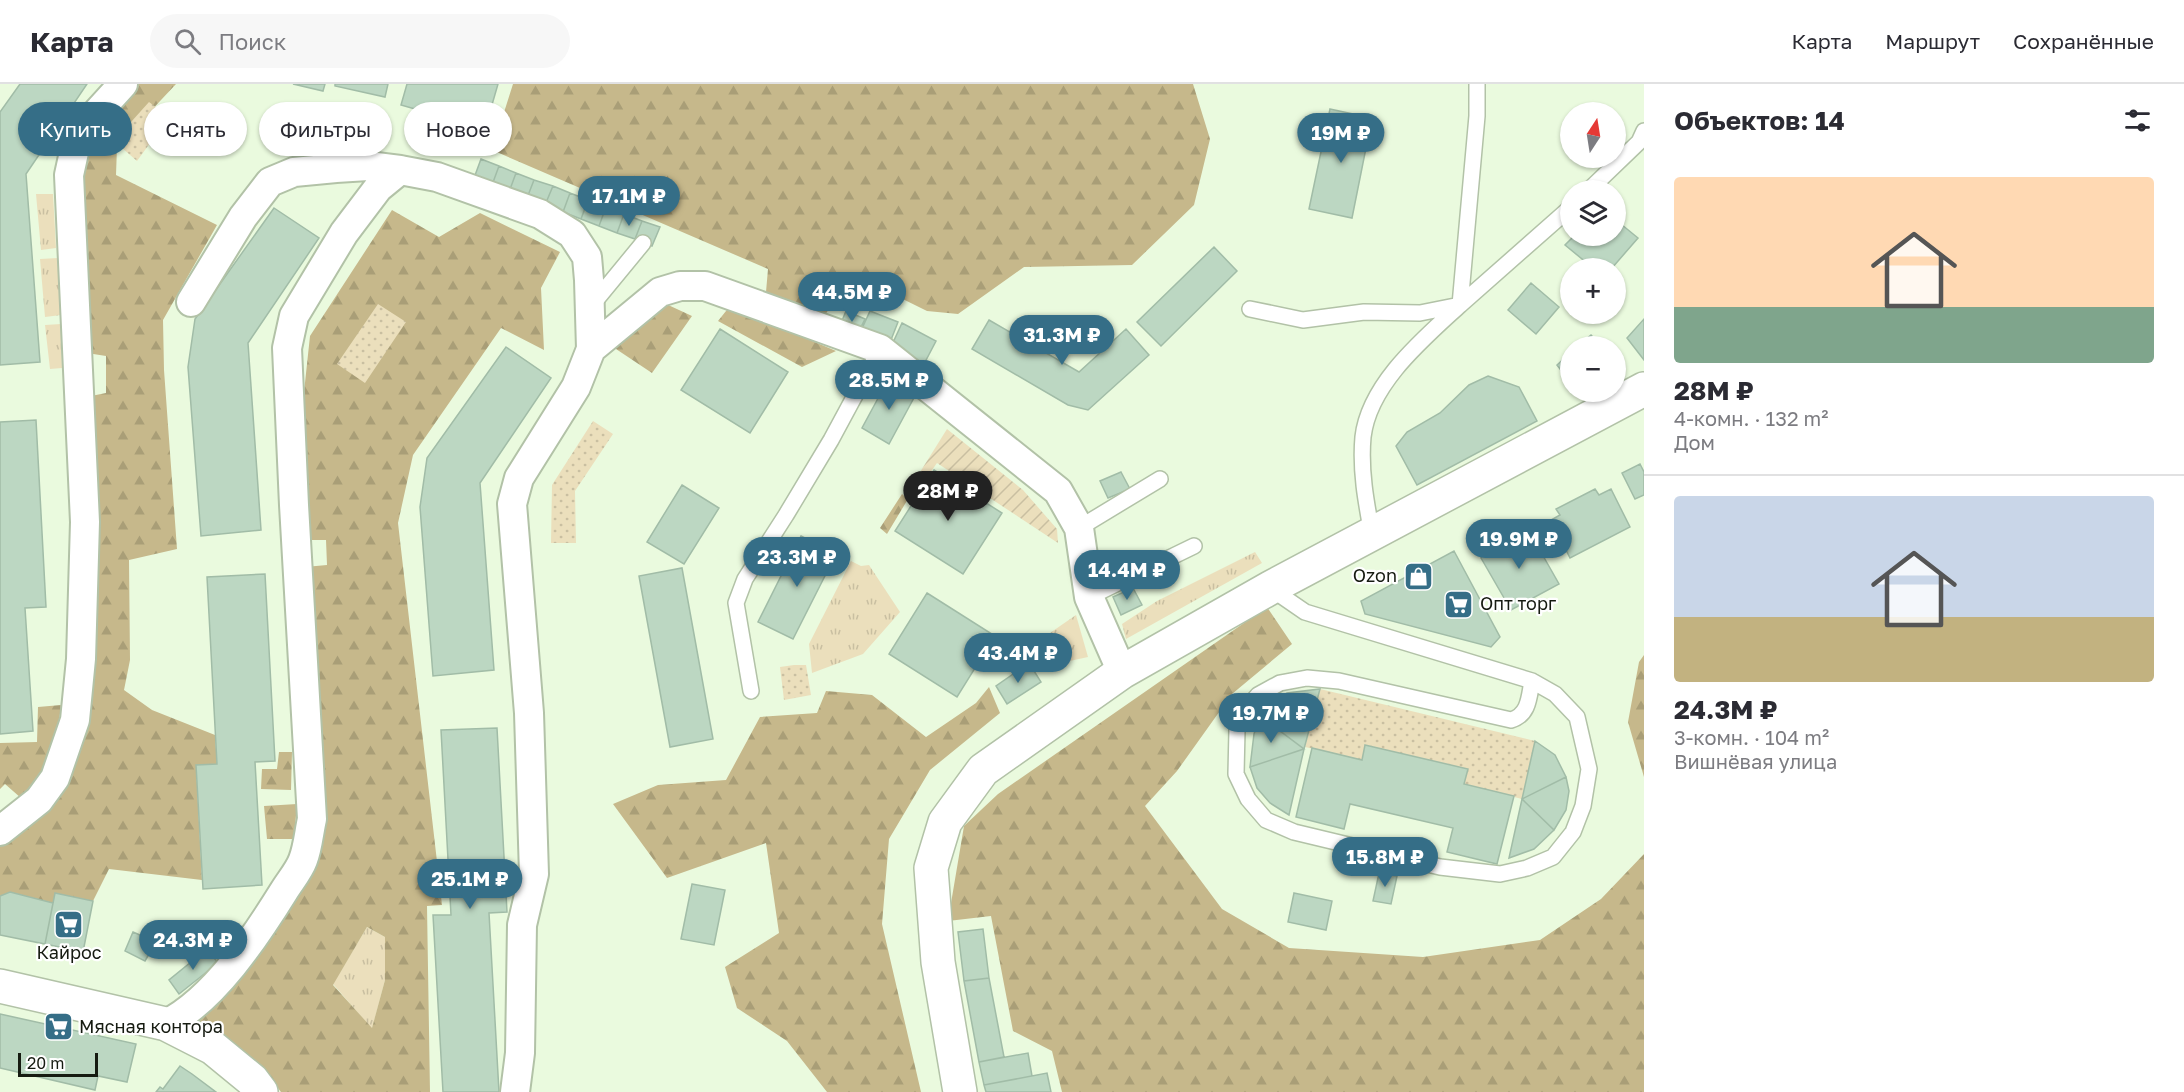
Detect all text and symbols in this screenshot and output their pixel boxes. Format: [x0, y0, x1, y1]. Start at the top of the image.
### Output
search box [150, 14, 570, 68]
text: Карта [30, 25, 114, 58]
icon: search [171, 25, 204, 58]
text: Поиск [219, 28, 286, 55]
text: Карта [1791, 28, 1852, 54]
text: Маршрут [1885, 28, 1980, 54]
text: Сохранённые [2013, 28, 2154, 54]
chip: Купить [18, 102, 132, 156]
chip: Снять [144, 102, 247, 156]
chip: Фильтры [259, 102, 392, 156]
chip: Новое [404, 102, 512, 156]
north arrow [1560, 102, 1626, 168]
map controls [1560, 102, 1626, 402]
icon: filters [2121, 104, 2154, 137]
text: Объектов: 14 [1674, 105, 1845, 136]
pin: 19M ₽ [1299, 113, 1383, 164]
text: 19M ₽ [1311, 120, 1371, 144]
pin: 17.1M ₽ [574, 176, 684, 227]
button: layers [1560, 180, 1626, 246]
text: 17.1M ₽ [592, 183, 666, 207]
icon: home [1860, 216, 1968, 324]
button: + [1560, 258, 1626, 324]
pin: 44.5M ₽ [797, 272, 907, 323]
text: 44.5M ₽ [812, 279, 892, 303]
pin: 31.3M ₽ [1007, 315, 1117, 366]
text: 31.3M ₽ [1023, 322, 1101, 346]
button: − [1560, 336, 1626, 402]
pin: 28.5M ₽ [834, 360, 944, 411]
text: 28.5M ₽ [849, 367, 929, 391]
text: 28M ₽ [1674, 375, 1754, 406]
text: 4-комн. · 132 m² [1674, 406, 1828, 430]
text: Дом [1674, 430, 1715, 454]
pin: 28M ₽ [906, 471, 990, 522]
text: 28M ₽ [917, 478, 979, 502]
pin: 19.9M ₽ [1464, 519, 1574, 570]
text: 19.9M ₽ [1480, 526, 1558, 550]
icon: home [1860, 535, 1968, 643]
pin: 23.3M ₽ [742, 537, 852, 588]
text: 23.3M ₽ [757, 544, 837, 568]
pin: 14.4M ₽ [1072, 550, 1182, 601]
text: 14.4M ₽ [1088, 557, 1166, 581]
shop icon: Ozon [1402, 560, 1434, 592]
place label: Ozon [1353, 564, 1397, 586]
supermarket icon: Опт торг [1443, 588, 1475, 620]
place label: Опт торг [1480, 592, 1556, 614]
pin: 43.4M ₽ [963, 633, 1073, 684]
text: 43.4M ₽ [978, 640, 1058, 664]
pin: 19.7M ₽ [1216, 693, 1326, 744]
text: 24.3M ₽ [1674, 694, 1777, 725]
text: 19.7M ₽ [1233, 700, 1309, 724]
text: 3-комн. · 104 m² [1674, 725, 1829, 749]
text: Вишнёвая улица [1674, 749, 1837, 773]
pin: 15.8M ₽ [1330, 837, 1440, 888]
text: 15.8M ₽ [1346, 844, 1424, 868]
pin: 25.1M ₽ [415, 859, 525, 910]
text: 25.1M ₽ [431, 866, 509, 890]
supermarket icon: Кайрос [53, 908, 85, 940]
pin: 24.3M ₽ [138, 920, 248, 971]
text: 24.3M ₽ [153, 927, 233, 951]
place label: Кайрос [36, 941, 102, 963]
supermarket icon: Мясная контора [42, 1011, 74, 1043]
place label: Мясная контора [79, 1015, 223, 1037]
scale bar [18, 1050, 98, 1078]
text: 20 m [27, 1053, 64, 1073]

